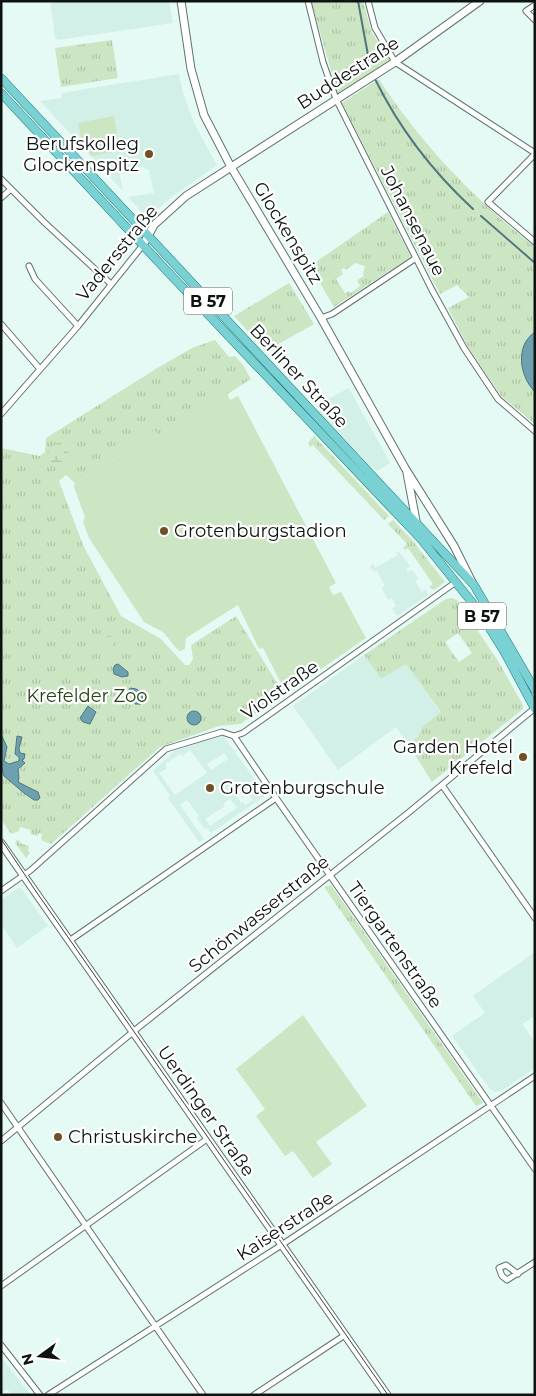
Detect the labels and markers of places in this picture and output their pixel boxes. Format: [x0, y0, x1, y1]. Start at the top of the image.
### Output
place label: Berufskolleg Glockenspitz [23, 133, 139, 176]
marker: Berufskolleg Glockenspitz [143, 148, 155, 160]
place label: Grotenburgstadion [174, 520, 347, 542]
marker: Grotenburgstadion [158, 525, 170, 537]
place label: Garden Hotel Krefeld [393, 736, 513, 779]
marker: Garden Hotel Krefeld [517, 751, 529, 763]
place label: Grotenburgschule [220, 777, 385, 799]
marker: Grotenburgschule [204, 782, 216, 794]
place label: Christuskirche [68, 1126, 198, 1148]
marker: Christuskirche [52, 1131, 64, 1143]

